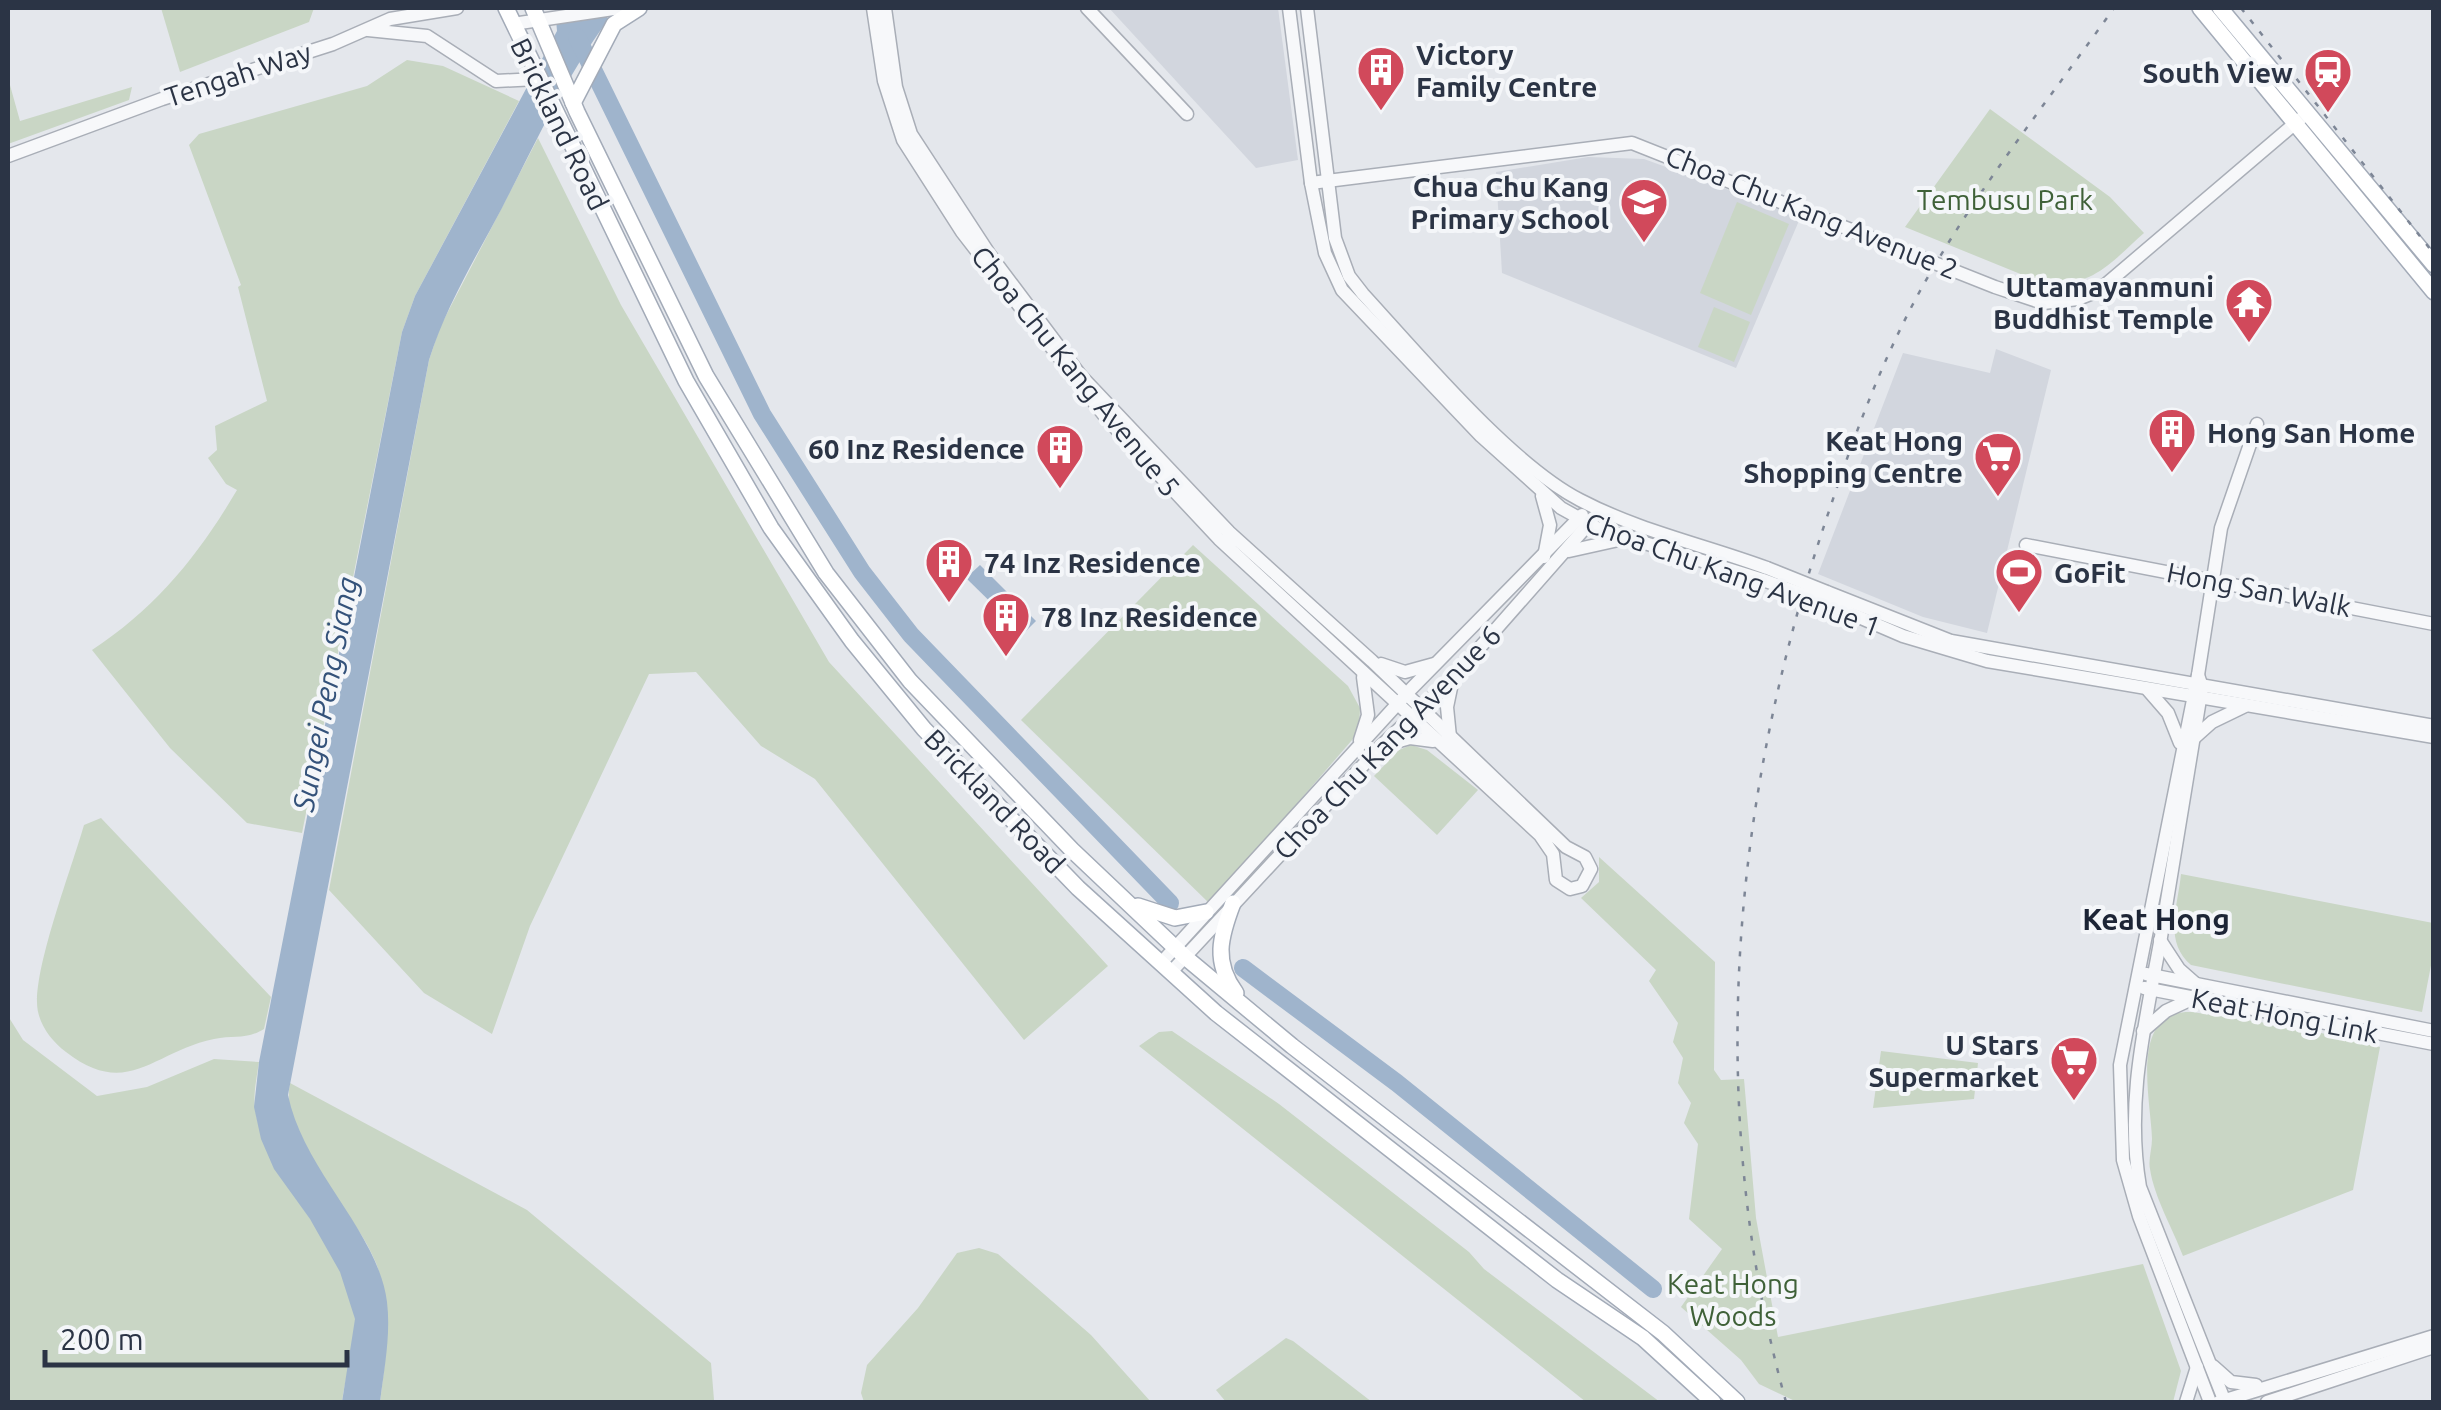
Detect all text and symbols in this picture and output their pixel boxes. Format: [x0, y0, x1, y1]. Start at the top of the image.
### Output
street label: Brickland Road [505, 33, 615, 215]
street label: Tengah Way [161, 36, 315, 112]
place label: Victory Family Centre [1416, 39, 1597, 102]
building icon: Victory Family Centre [1355, 44, 1407, 112]
station icon: South View [2302, 46, 2354, 114]
place label: South View [2142, 57, 2293, 88]
street label: Choa Chu Kang Avenue 2 [1661, 139, 1963, 285]
place label: Chua Chu Kang Primary School [1411, 171, 1609, 234]
school or university icon: Chua Chu Kang Primary School [1618, 176, 1670, 244]
park label: Tembusu Park [1917, 184, 2093, 215]
street label: Choa Chu Kang Avenue 5 [966, 240, 1186, 502]
place label: Uttamayanmuni Buddhist Temple [1993, 271, 2214, 334]
temple icon: Uttamayanmuni Buddhist Temple [2223, 276, 2275, 344]
building icon: Hong San Home [2146, 406, 2198, 474]
place label: Hong San Home [2207, 417, 2415, 448]
building icon: 60 Inz Residence [1034, 422, 1086, 490]
place label: Keat Hong Shopping Centre [1743, 425, 1963, 488]
supermarket icon: Keat Hong Shopping Centre [1972, 430, 2024, 498]
place label: 60 Inz Residence [808, 433, 1025, 464]
street label: Choa Chu Kang Avenue 1 [1581, 506, 1885, 642]
building icon: 74 Inz Residence [923, 536, 975, 604]
sports icon: GoFit [1993, 546, 2045, 614]
place label: 74 Inz Residence [984, 547, 1201, 578]
street label: Hong San Walk [2164, 556, 2354, 622]
place label: GoFit [2054, 557, 2126, 588]
water label: Sungei Peng Siang [285, 574, 364, 815]
building icon: 78 Inz Residence [980, 590, 1032, 658]
place label: 78 Inz Residence [1041, 601, 1258, 632]
street label: Choa Chu Kang Avenue 6 [1267, 619, 1507, 865]
street label: Brickland Road [919, 723, 1071, 879]
district label: Keat Hong [2082, 902, 2230, 936]
street label: Keat Hong Link [2189, 982, 2381, 1048]
place label: U Stars Supermarket [1868, 1029, 2039, 1092]
supermarket icon: U Stars Supermarket [2048, 1034, 2100, 1102]
park label: Keat Hong Woods [1667, 1268, 1799, 1331]
scale bar [45, 1305, 348, 1367]
text: 200 m [60, 1322, 144, 1356]

